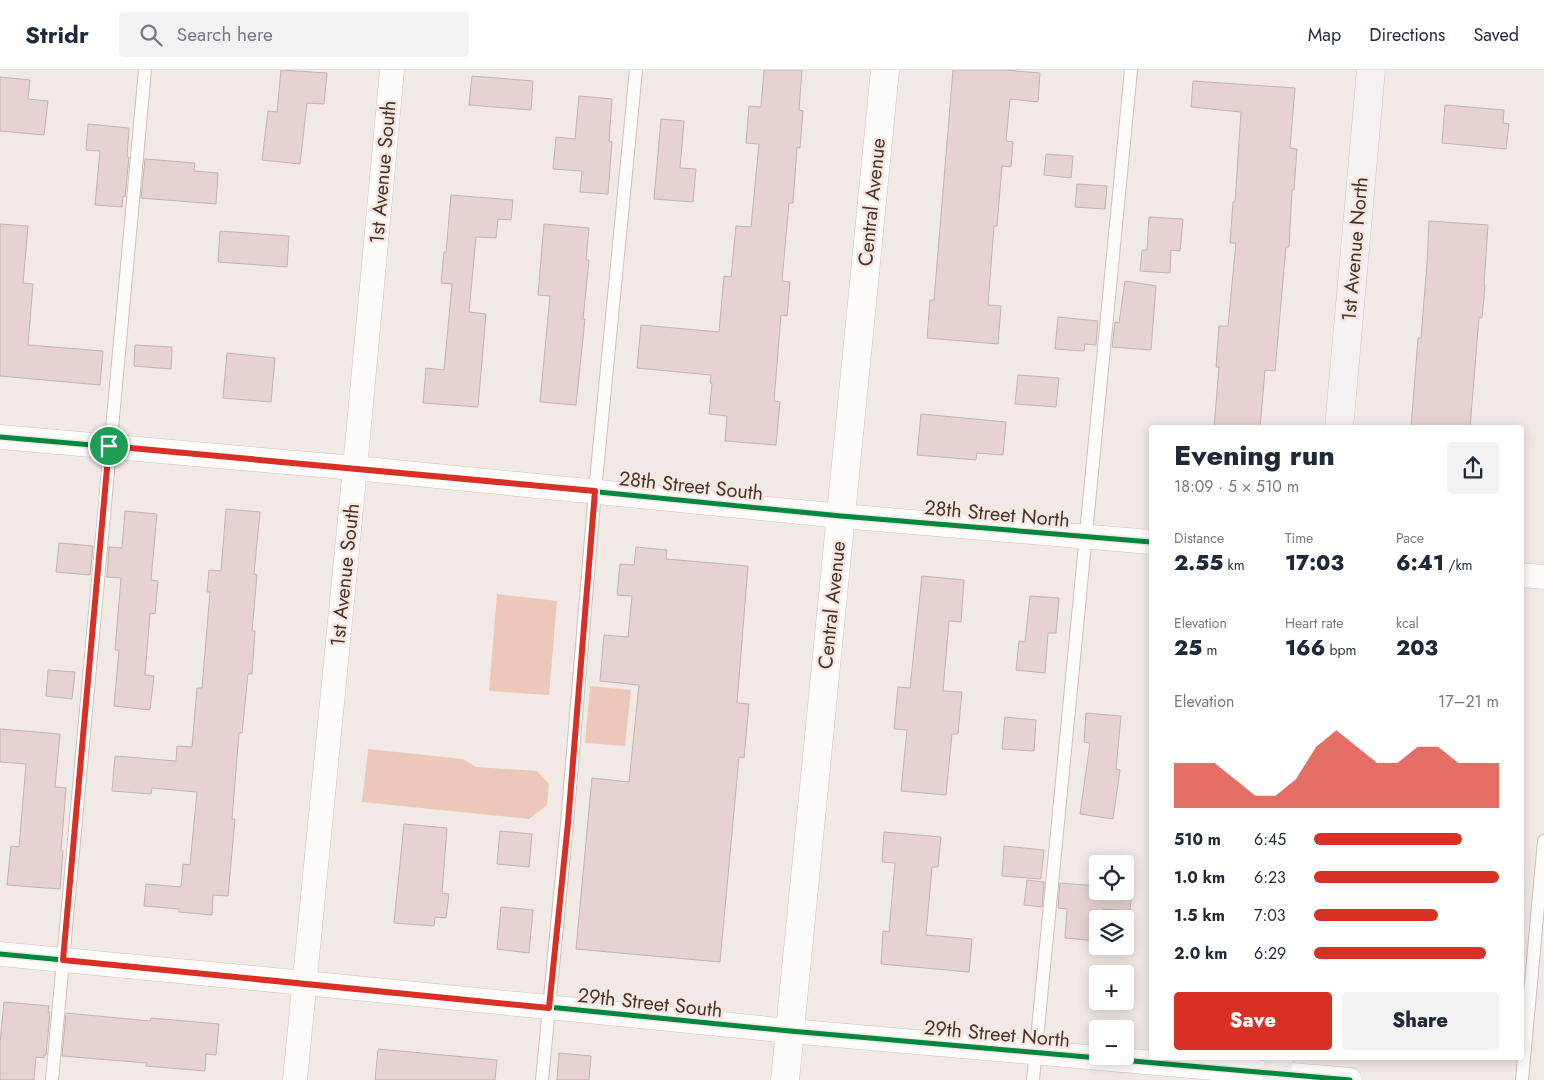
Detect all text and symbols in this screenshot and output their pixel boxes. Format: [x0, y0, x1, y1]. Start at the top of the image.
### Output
search box [119, 12, 469, 57]
text: Stridr [25, 17, 89, 52]
icon: search [137, 21, 165, 49]
text: Search here [177, 21, 273, 48]
text: Map [1308, 22, 1341, 48]
text: Directions [1369, 22, 1445, 48]
text: Saved [1473, 22, 1519, 48]
street label: 1st Avenue South [362, 99, 404, 245]
street label: Central Avenue [851, 136, 893, 268]
street label: 1st Avenue North [1334, 176, 1376, 322]
pin [88, 425, 130, 467]
icon: arrive [95, 432, 123, 460]
text: Evening run [1174, 435, 1335, 476]
button: share [1447, 442, 1499, 494]
street label: 28th Street South [617, 464, 765, 508]
text: 18:09 · 5 × 510 m [1174, 475, 1299, 498]
street label: 28th Street North [923, 493, 1071, 535]
street label: 1st Avenue South [323, 502, 367, 648]
text: Distance [1174, 528, 1224, 548]
text: Time [1285, 528, 1313, 548]
text: Pace [1396, 528, 1424, 548]
street label: Central Avenue [811, 539, 853, 671]
text: 2.55 [1174, 548, 1223, 578]
text: 17:03 [1285, 548, 1344, 578]
text: 6:41 [1396, 548, 1444, 578]
text: km [1223, 555, 1245, 575]
text: /km [1444, 555, 1473, 575]
text: Elevation [1174, 613, 1227, 633]
text: Heart rate [1285, 613, 1343, 633]
text: kcal [1396, 613, 1419, 633]
text: 25 [1174, 633, 1202, 663]
text: 166 [1285, 633, 1325, 663]
text: 203 [1396, 633, 1438, 663]
text: m [1202, 640, 1218, 660]
text: bpm [1325, 640, 1356, 660]
text: Elevation [1174, 690, 1234, 713]
text: 17–21 m [1438, 690, 1499, 713]
text: 510 m [1174, 828, 1221, 851]
text: 6:45 [1254, 828, 1286, 851]
map controls [1089, 855, 1134, 1065]
button: locate [1089, 855, 1134, 900]
text: 1.0 km [1174, 866, 1225, 889]
text: 6:23 [1254, 866, 1286, 889]
text: 1.5 km [1174, 904, 1225, 927]
text: 7:03 [1254, 904, 1286, 927]
button: layers [1089, 910, 1134, 955]
text: 2.0 km [1174, 942, 1227, 965]
text: 6:29 [1254, 942, 1286, 965]
button: + [1089, 965, 1134, 1010]
street label: 29th Street South [576, 981, 724, 1025]
button: Save [1174, 992, 1332, 1050]
button: Share [1342, 992, 1499, 1050]
street label: 29th Street North [923, 1013, 1071, 1055]
button: − [1089, 1020, 1134, 1065]

